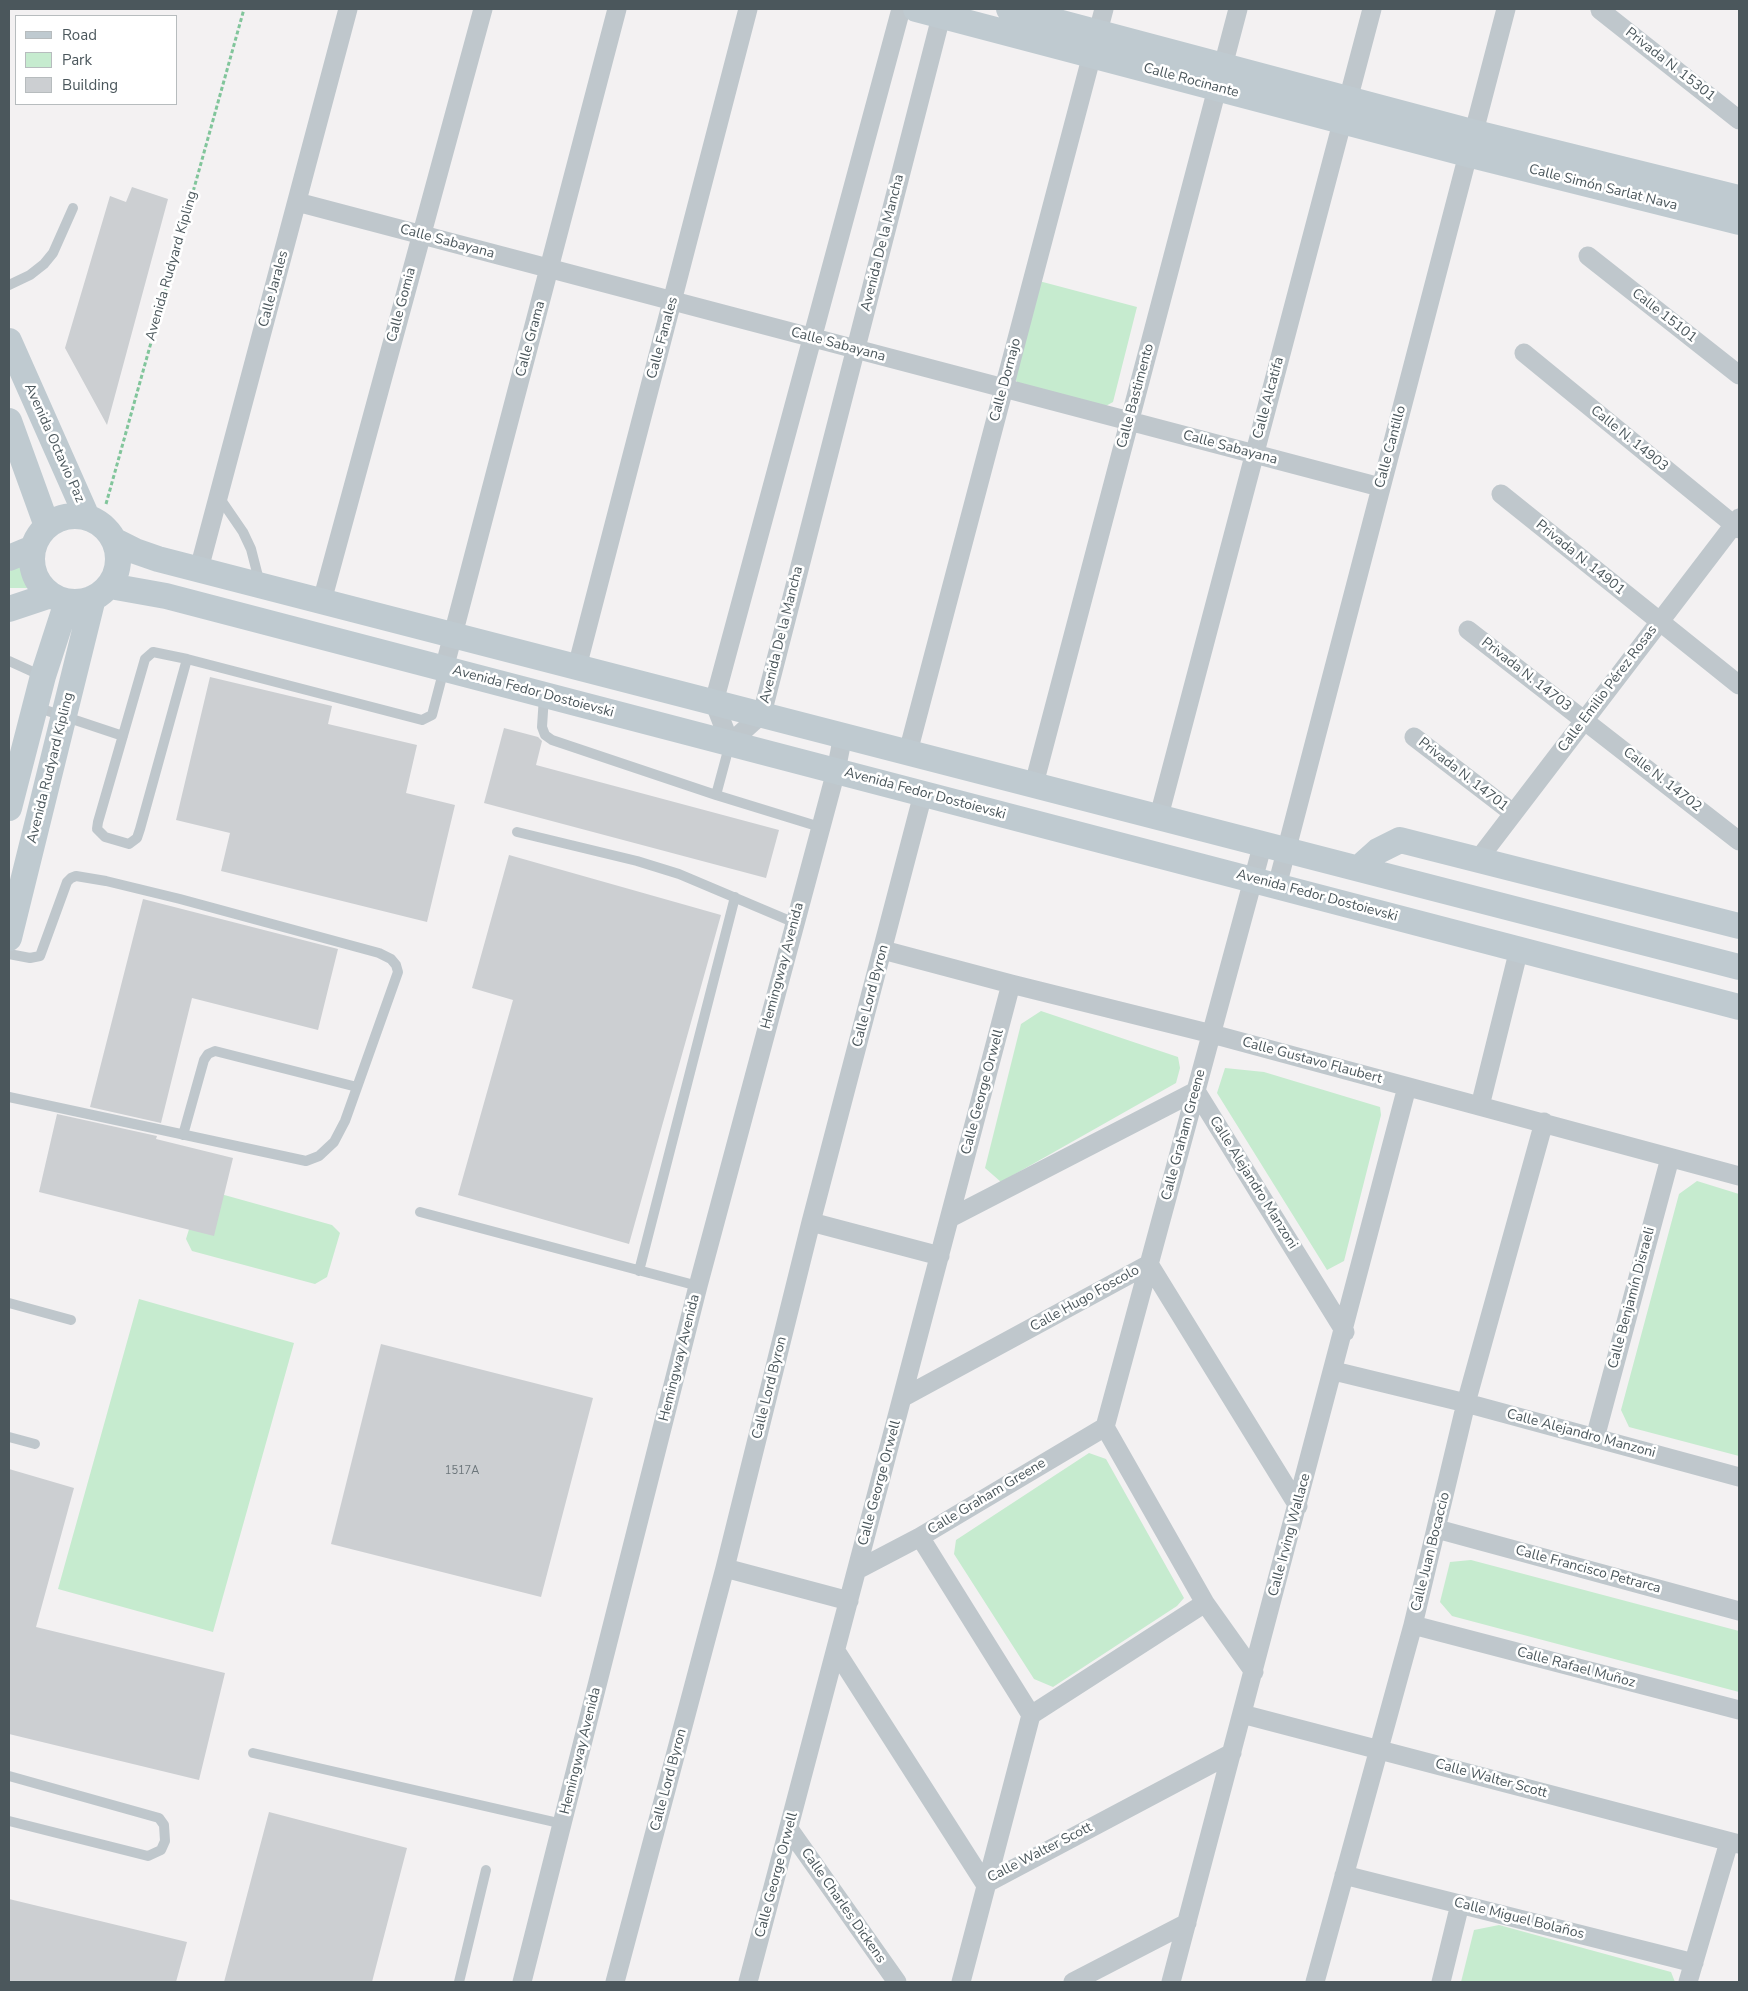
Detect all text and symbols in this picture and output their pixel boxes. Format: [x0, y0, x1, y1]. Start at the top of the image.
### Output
legend [15, 15, 178, 105]
text: Road [62, 25, 97, 45]
street label: Privada N. 15301 [1622, 25, 1718, 105]
text: Park [62, 50, 92, 70]
street label: Calle Rocinante [1141, 60, 1241, 102]
text: Building [62, 75, 118, 95]
street label: Calle Simón Sarlat Nava [1527, 161, 1679, 215]
street label: Avenida De la Mancha [858, 173, 908, 313]
street label: Avenida Rudyard Kipling [143, 189, 201, 343]
street label: Calle Sabayana [398, 221, 496, 263]
street label: Calle Jarales [256, 249, 292, 329]
street label: Calle Gomia [384, 266, 420, 344]
street label: Calle 15101 [1628, 285, 1700, 347]
street label: Calle Fanales [644, 295, 682, 381]
street label: Calle Grama [513, 299, 549, 379]
street label: Calle Sabayana [789, 324, 887, 366]
street label: Calle Dornajo [987, 337, 1025, 423]
street label: Calle Bastimento [1114, 342, 1158, 450]
street label: Calle Alcatifa [1250, 355, 1288, 441]
street label: Avenida Octavio Paz [20, 381, 88, 505]
street label: Calle N. 14903 [1587, 403, 1671, 475]
street label: Calle Cantillo [1372, 404, 1410, 490]
street label: Calle Sabayana [1181, 427, 1279, 469]
street label: Privada N. 14901 [1532, 517, 1628, 599]
street label: Avenida De la Mancha [757, 565, 807, 705]
street label: Calle Emilio Pérez Rosas [1555, 622, 1661, 756]
street label: Privada N. 14703 [1478, 635, 1574, 715]
street label: Avenida Fedor Dostoievski [451, 662, 615, 722]
street label: Avenida Rudyard Kipling [24, 691, 78, 845]
street label: Privada N. 14701 [1415, 735, 1511, 815]
street label: Calle N. 14702 [1619, 744, 1705, 816]
street label: Avenida Fedor Dostoievski [843, 764, 1007, 824]
street label: Avenida Fedor Dostoievski [1235, 866, 1399, 926]
street label: Hemingway Avenida [758, 901, 808, 1031]
street label: Calle Lord Byron [849, 943, 893, 1049]
street label: Calle George Orwell [958, 1028, 1008, 1156]
street label: Calle Gustavo Flaubert [1240, 1034, 1384, 1088]
street label: Calle Graham Greene [1158, 1068, 1210, 1202]
street label: Calle Alejandro Manzoni [1205, 1113, 1301, 1253]
street label: Calle Benjamín Disraeli [1605, 1225, 1659, 1371]
street label: Calle Hugo Foscolo [1028, 1262, 1142, 1336]
street label: Hemingway Avenida [656, 1293, 704, 1423]
street label: Calle Lord Byron [749, 1335, 791, 1441]
street label: Calle Alejandro Manzoni [1505, 1406, 1657, 1462]
street label: Calle George Orwell [855, 1419, 905, 1547]
street label: Calle Graham Greene [925, 1455, 1049, 1539]
house number: 1517A [445, 1464, 479, 1478]
street label: Calle Irving Wallace [1265, 1472, 1315, 1598]
street label: Calle Juan Bocaccio [1408, 1491, 1454, 1613]
street label: Calle Francisco Petrarca [1513, 1542, 1663, 1598]
street label: Calle Rafael Muñoz [1515, 1644, 1637, 1692]
street label: Hemingway Avenida [557, 1686, 605, 1816]
street label: Calle Lord Byron [647, 1727, 691, 1833]
street label: Calle Walter Scott [1433, 1756, 1549, 1802]
street label: Calle George Orwell [752, 1811, 802, 1939]
street label: Calle Walter Scott [985, 1819, 1095, 1887]
street label: Calle Charles Dickens [797, 1845, 889, 1967]
street label: Calle Miguel Bolaños [1452, 1895, 1586, 1943]

